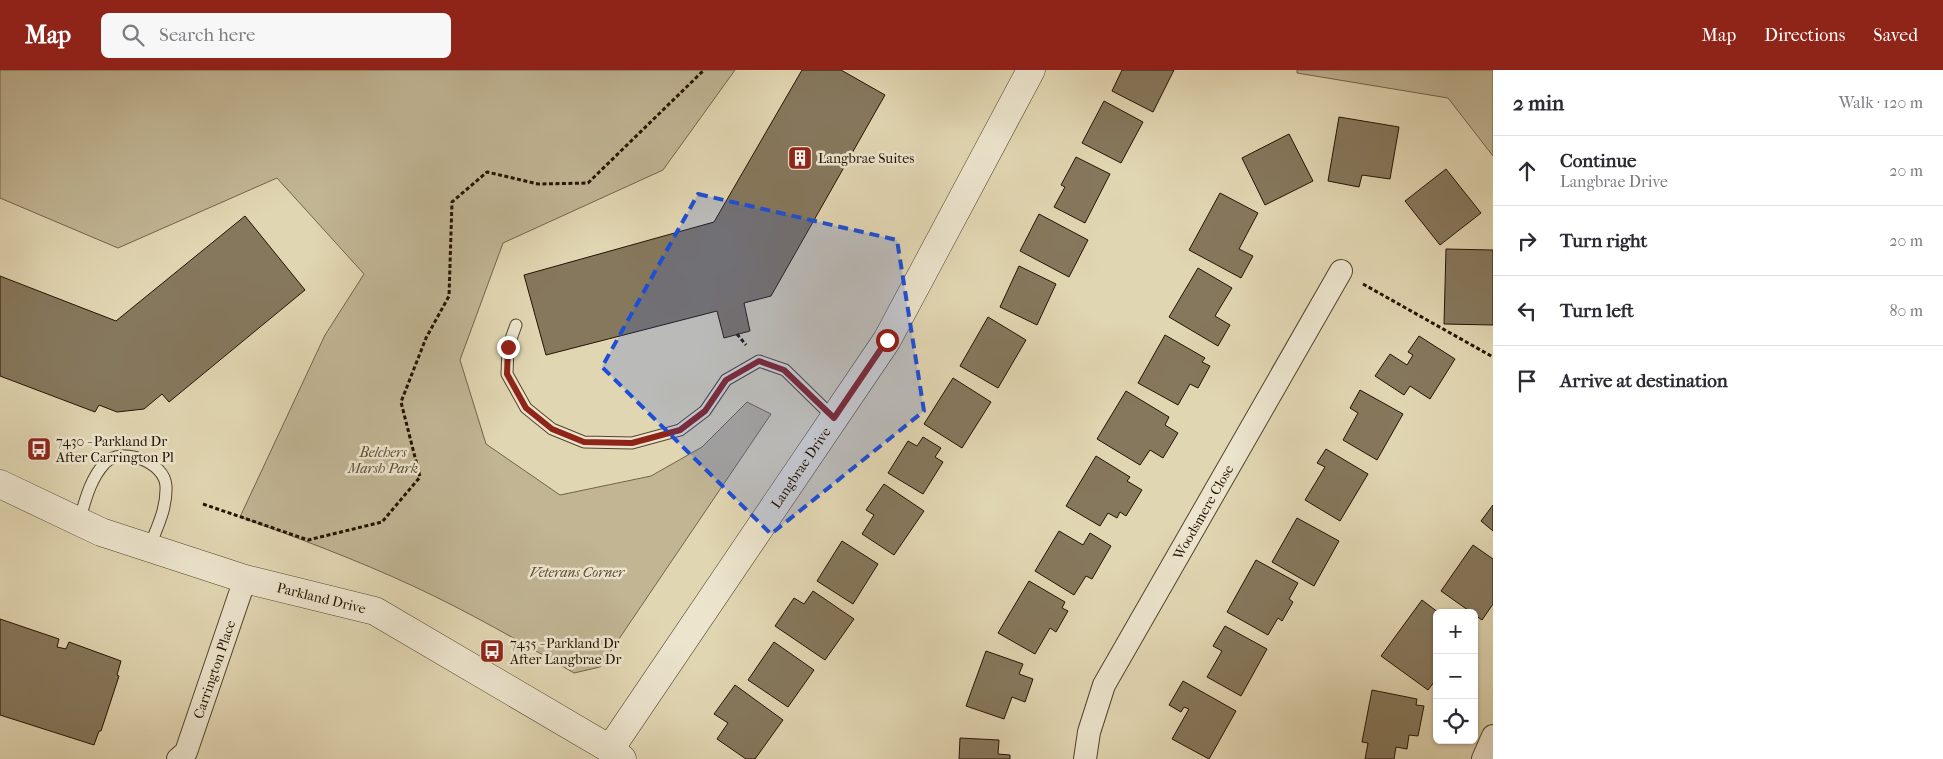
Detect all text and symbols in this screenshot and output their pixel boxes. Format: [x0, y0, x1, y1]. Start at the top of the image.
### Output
search box [101, 13, 451, 58]
text: Map [25, 21, 71, 49]
icon: search [119, 21, 147, 49]
text: Search here [159, 24, 255, 46]
text: Map [1702, 25, 1736, 46]
text: Directions [1764, 25, 1845, 46]
text: Saved [1873, 25, 1918, 46]
text: 2 min [1513, 91, 1564, 115]
text: Walk · 120 m [1839, 93, 1923, 112]
building icon: Langbrae Suites [787, 145, 813, 171]
place label: Langbrae Suites [818, 150, 914, 167]
text: Continue [1560, 150, 1636, 172]
icon: ahead [1513, 157, 1541, 185]
text: 20 m [1889, 161, 1923, 180]
text: Langbrae Drive [1560, 172, 1668, 191]
icon: right [1513, 227, 1541, 255]
text: Turn right [1560, 230, 1647, 252]
text: 20 m [1889, 231, 1923, 250]
icon: left [1513, 297, 1541, 325]
text: Turn left [1560, 300, 1634, 322]
text: 80 m [1889, 301, 1923, 320]
route start [876, 329, 899, 352]
route end [497, 336, 520, 359]
icon: arrive [1513, 367, 1541, 395]
text: Arrive at destination [1560, 370, 1728, 392]
street label: Langbrae Drive [768, 424, 835, 512]
place label: 7430 - Parkland Dr After Carrington Pl [55, 433, 174, 466]
bus stop icon: 7430 - Parkland Dr After Carrington Pl [26, 436, 52, 462]
park label: Belchers Marsh Park [347, 444, 418, 477]
street label: Woodsmere Close [1169, 462, 1237, 564]
park label: Veterans Corner [530, 564, 626, 581]
street label: Parkland Drive [275, 579, 368, 617]
map controls [1433, 609, 1478, 744]
button: + [1433, 609, 1478, 654]
street label: Carrington Place [190, 618, 239, 721]
place label: 7435 - Parkland Dr After Langbrae Dr [509, 635, 621, 668]
bus stop icon: 7435 - Parkland Dr After Langbrae Dr [479, 638, 505, 664]
button: − [1433, 654, 1478, 699]
button: locate [1433, 699, 1478, 744]

